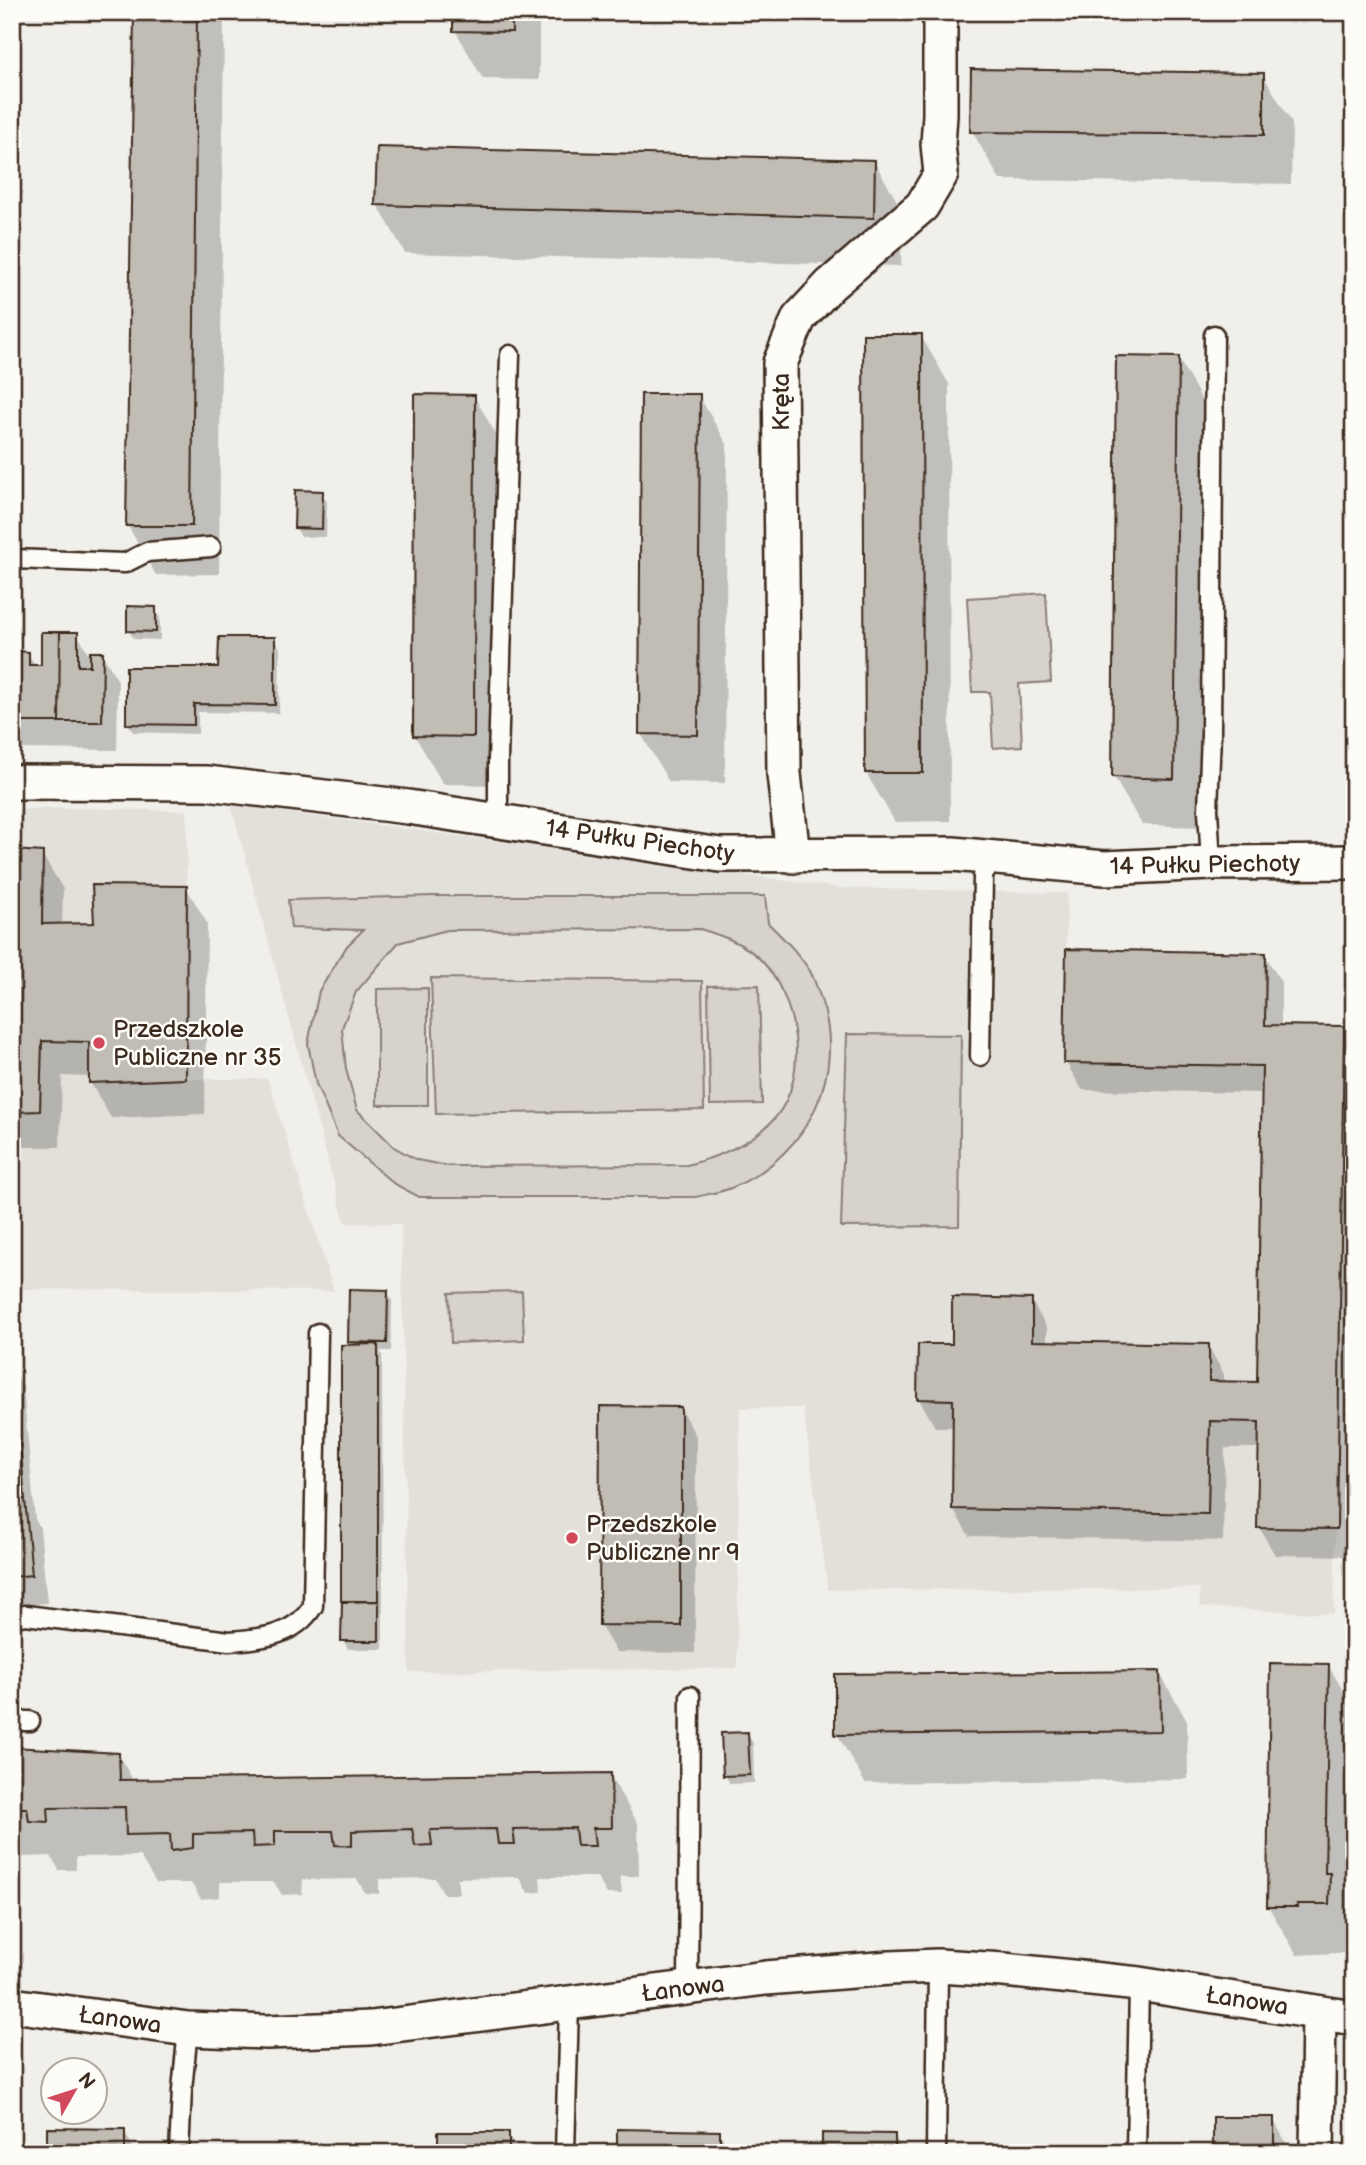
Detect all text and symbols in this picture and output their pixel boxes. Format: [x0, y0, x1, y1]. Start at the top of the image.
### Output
street label: Kręta [767, 373, 796, 431]
street label: 14 Pułku Piechoty [544, 813, 736, 869]
street label: 14 Pułku Piechoty [1110, 849, 1301, 881]
place label: Przedszkole Publiczne nr 35 [113, 1015, 282, 1072]
marker: Przedszkole Publiczne nr 35 [91, 1035, 107, 1051]
place label: Przedszkole Publiczne nr 9 [586, 1510, 740, 1567]
marker: Przedszkole Publiczne nr 9 [564, 1530, 580, 1546]
street label: Łanowa [640, 1970, 726, 2008]
street label: Łanowa [1204, 1980, 1290, 2022]
street label: Łanowa [77, 2000, 163, 2040]
north arrow [38, 2056, 108, 2126]
text: N [73, 2068, 99, 2094]

